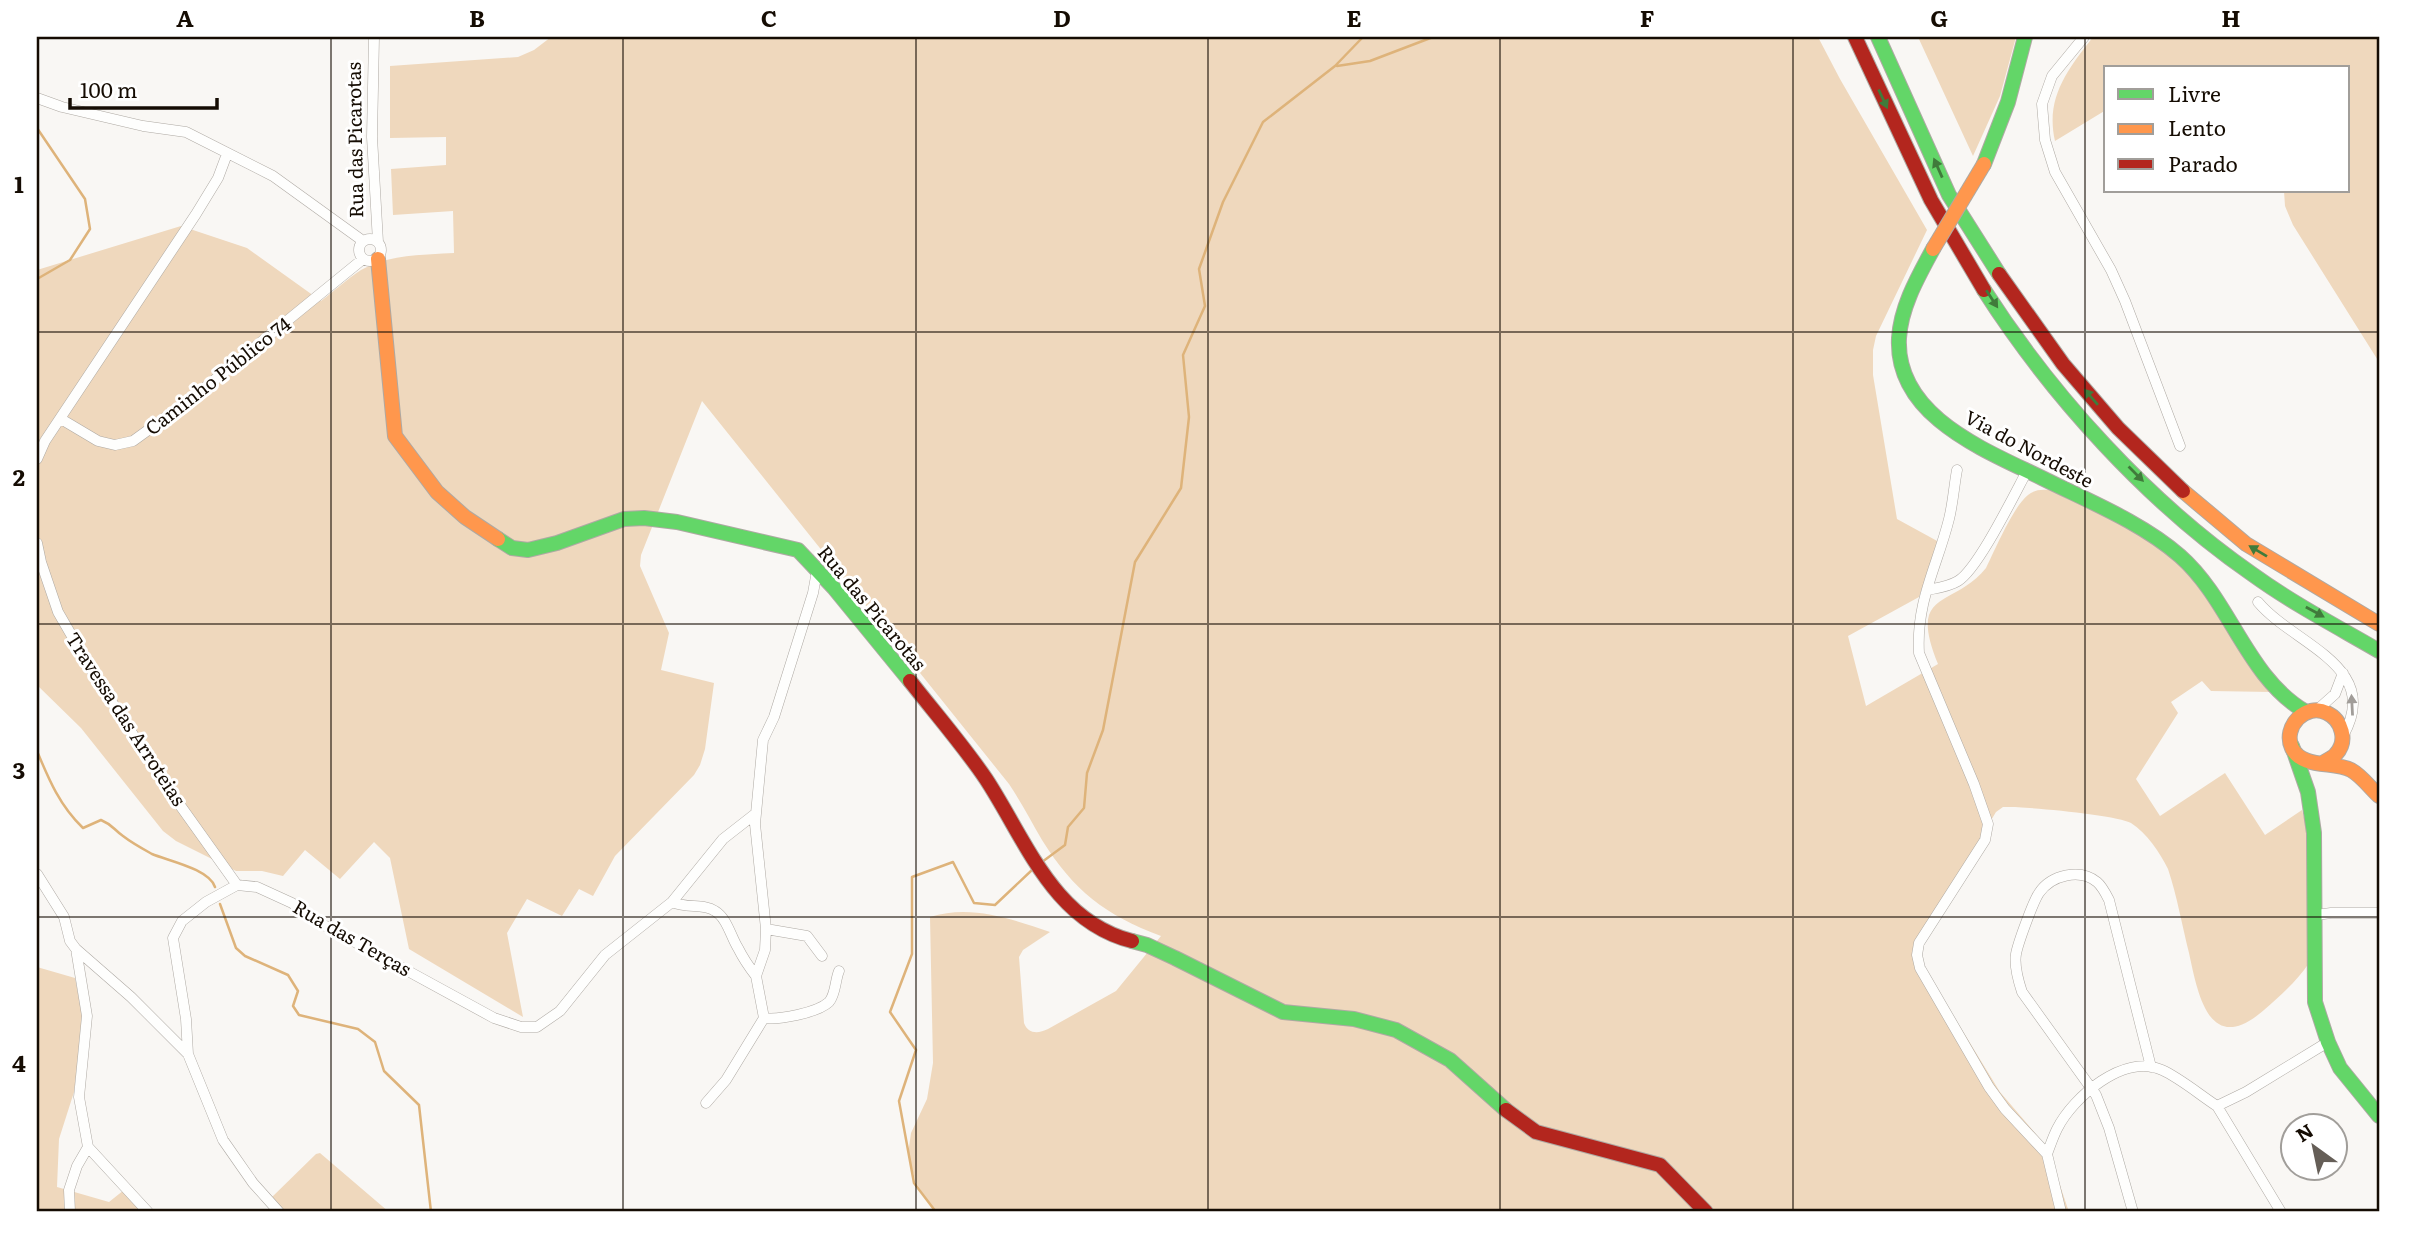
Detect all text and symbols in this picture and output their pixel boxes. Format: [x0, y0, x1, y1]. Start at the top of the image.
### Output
text: A [176, 0, 194, 34]
text: B [469, 0, 485, 34]
text: C [761, 0, 777, 34]
text: D [1053, 0, 1071, 34]
text: E [1346, 0, 1362, 34]
text: F [1640, 0, 1655, 34]
text: G [1930, 0, 1948, 34]
text: H [2221, 0, 2241, 34]
street label: Rua das Picarotas [339, 61, 369, 218]
scale bar [70, 66, 217, 110]
legend [2104, 66, 2350, 192]
text: 100 m [80, 73, 137, 104]
text: Livre [2168, 77, 2221, 108]
one-way arrow [1877, 89, 1889, 109]
text: Lento [2168, 111, 2226, 142]
text: Parado [2168, 147, 2238, 178]
one-way arrow [1932, 158, 1944, 178]
text: 1 [14, 166, 24, 200]
one-way arrow [1985, 289, 1998, 308]
street label: Caminho Público 74 [139, 309, 297, 441]
one-way arrow [2083, 388, 2099, 406]
street label: Via do Nordeste [1960, 402, 2099, 494]
text: 2 [13, 459, 25, 493]
one-way arrow [2127, 465, 2144, 481]
street label: Rua das Picarotas [812, 539, 934, 676]
one-way arrow [2248, 545, 2267, 557]
one-way arrow [2305, 606, 2325, 618]
street label: Travessa das Arroteias [60, 626, 194, 811]
one-way arrow [2346, 694, 2357, 716]
text: 3 [13, 752, 25, 786]
street label: Rua das Terças [288, 892, 417, 983]
text: 4 [12, 1045, 26, 1079]
north arrow [2280, 1112, 2350, 1182]
text: N [2290, 1116, 2319, 1148]

